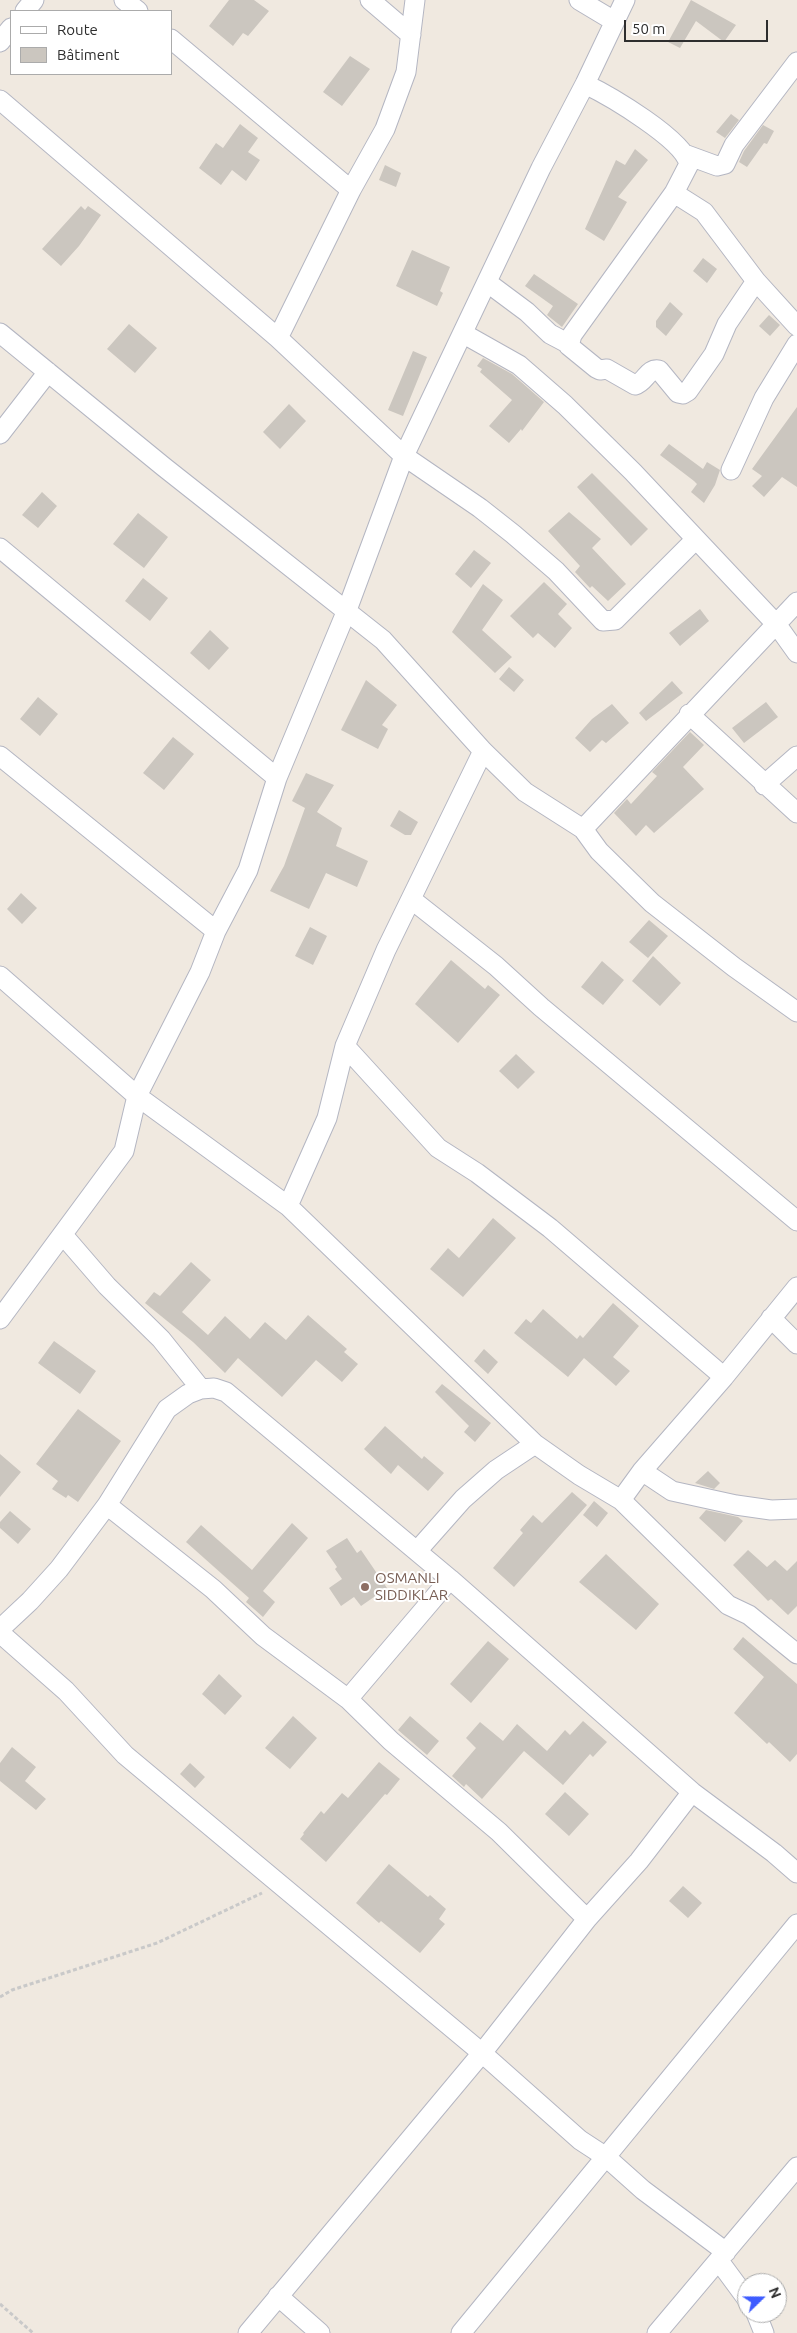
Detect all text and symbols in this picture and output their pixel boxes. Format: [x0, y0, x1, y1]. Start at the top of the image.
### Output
legend [10, 10, 172, 75]
scale bar [627, 10, 771, 42]
text: 50 m [632, 20, 665, 37]
text: Route [57, 21, 98, 38]
text: Bâtiment [57, 46, 119, 63]
place label: OSMANLI SIDDIKLAR [375, 1569, 448, 1604]
marker: OSMANLI SIDDIKLAR [359, 1581, 371, 1593]
north arrow [737, 2273, 787, 2323]
text: N [766, 2285, 784, 2301]

